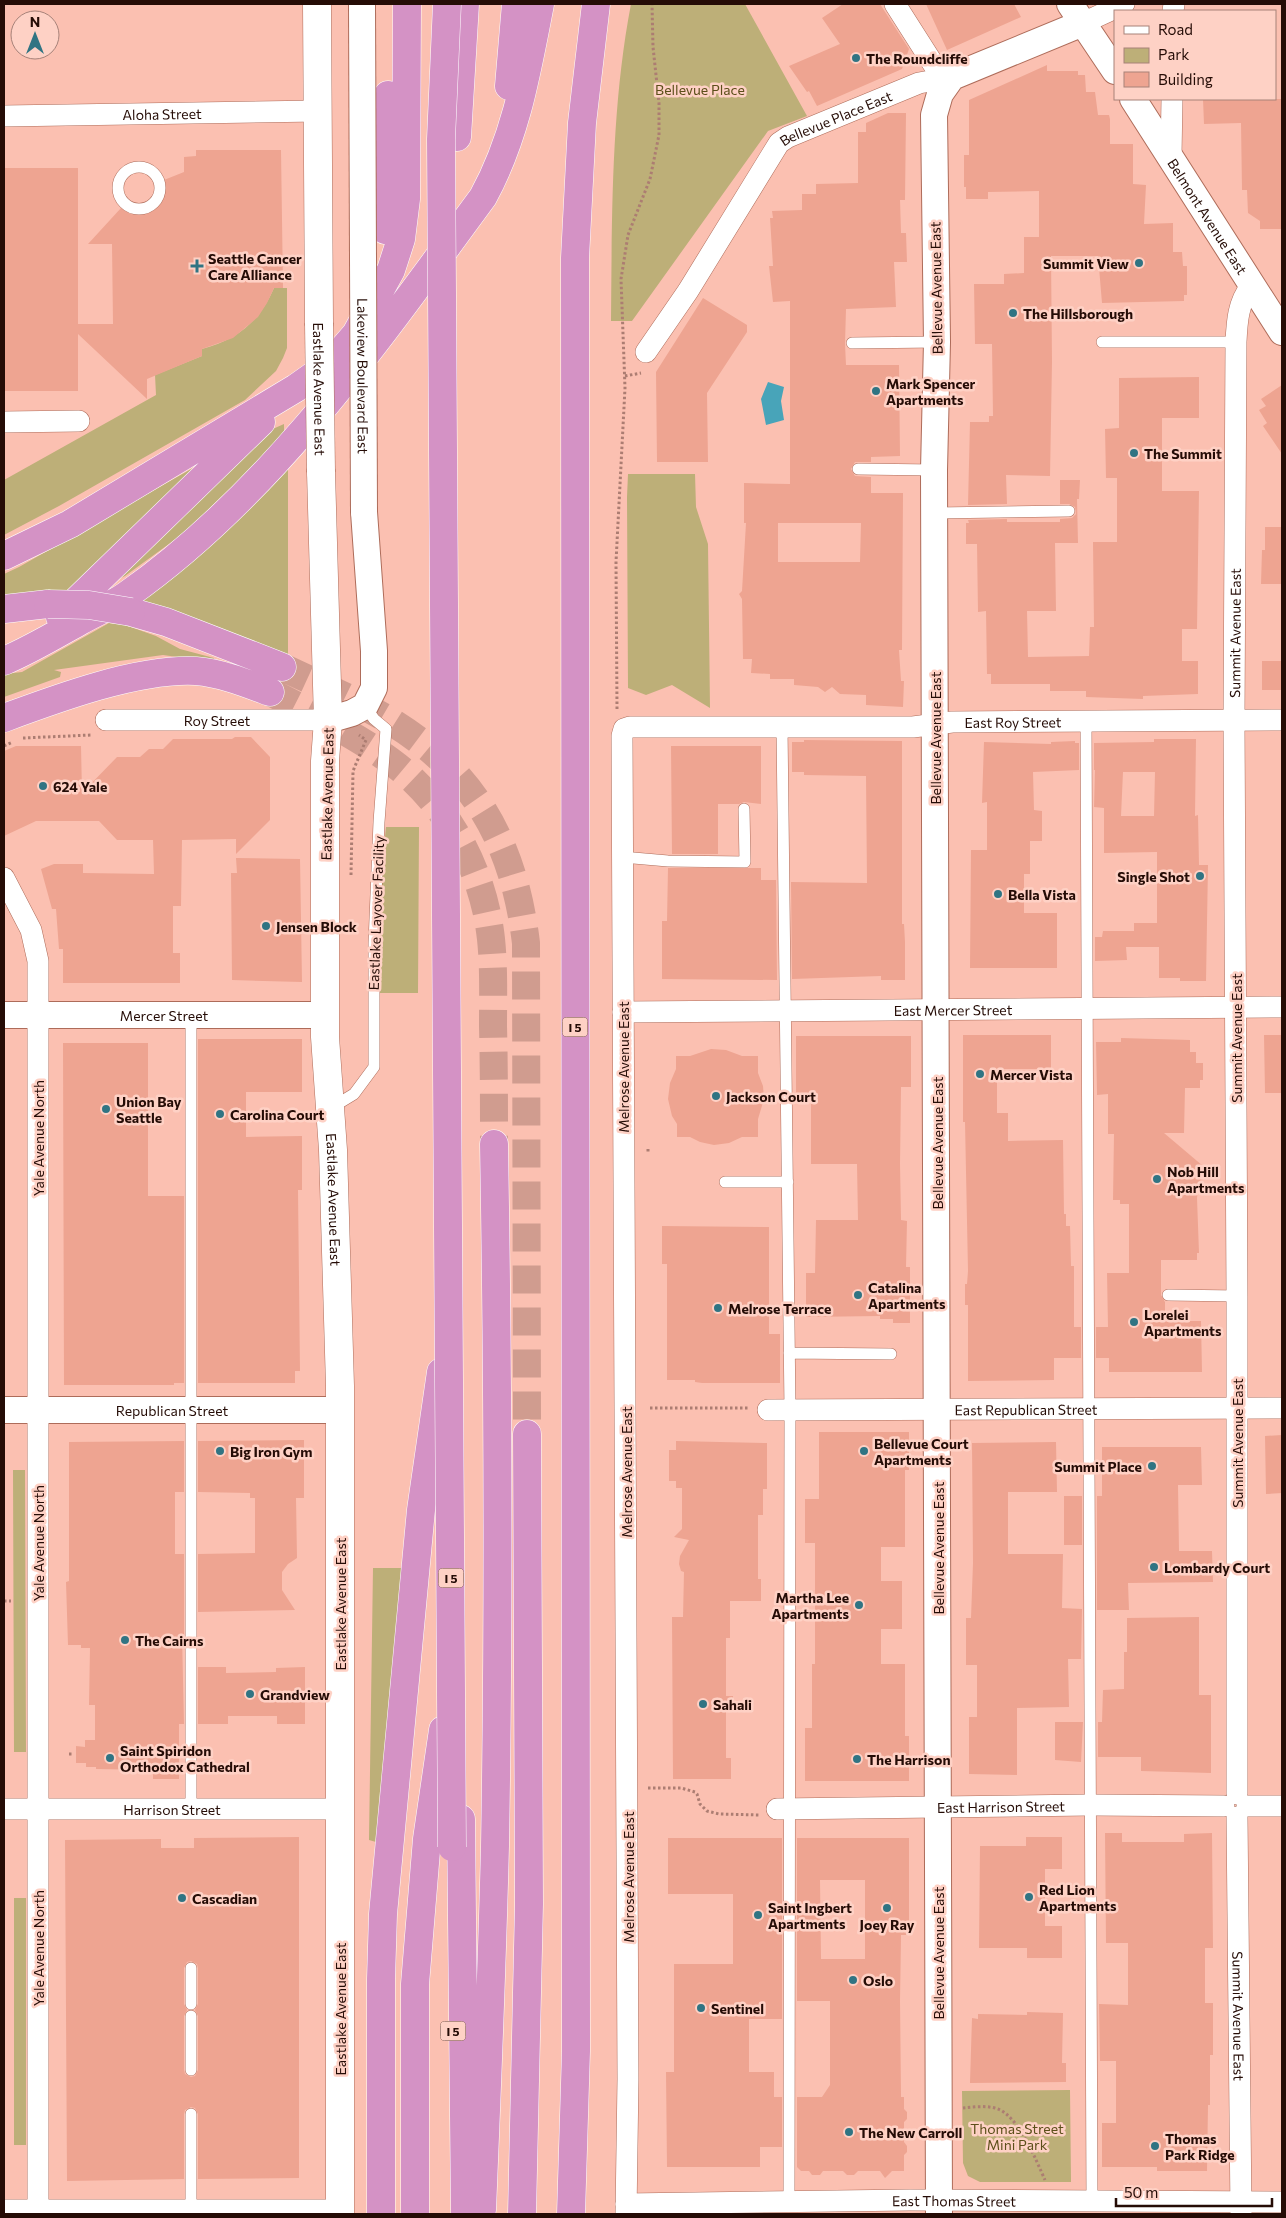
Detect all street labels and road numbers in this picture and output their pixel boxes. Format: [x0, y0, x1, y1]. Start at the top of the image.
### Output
street label: Bellevue Place East [776, 87, 895, 149]
street label: Aloha Street [122, 104, 202, 123]
street label: Belmont Avenue East [1165, 155, 1251, 277]
street label: Bellevue Avenue East [926, 221, 946, 355]
street label: Lakeview Boulevard East [355, 298, 372, 454]
street label: Eastlake Avenue East [310, 322, 329, 456]
street label: Summit Avenue East [1226, 568, 1243, 698]
street label: Bellevue Avenue East [927, 671, 944, 804]
street label: Roy Street [184, 712, 251, 729]
street label: East Roy Street [964, 713, 1062, 730]
street label: Eastlake Avenue East [317, 727, 337, 861]
street label: Eastlake Layover Facility [365, 835, 387, 991]
street label: Summit Avenue East [1228, 973, 1245, 1103]
street label: Melrose Avenue East [615, 1001, 632, 1133]
street label: East Mercer Street [894, 1001, 1013, 1018]
street label: Mercer Street [120, 1007, 208, 1024]
road number: I 5 [562, 1018, 588, 1036]
street label: Bellevue Avenue East [929, 1076, 946, 1209]
street label: Yale Avenue North [30, 1080, 47, 1196]
street label: Eastlake Avenue East [323, 1132, 345, 1267]
street label: Summit Avenue East [1229, 1378, 1246, 1508]
street label: East Republican Street [955, 1400, 1098, 1418]
street label: Republican Street [116, 1402, 228, 1419]
street label: Melrose Avenue East [618, 1406, 635, 1538]
street label: Bellevue Avenue East [930, 1481, 947, 1614]
street label: Yale Avenue North [30, 1485, 47, 1601]
street label: Eastlake Avenue East [332, 1537, 349, 1670]
road number: I 5 [438, 1569, 464, 1588]
street label: East Harrison Street [937, 1797, 1065, 1815]
street label: Harrison Street [123, 1801, 221, 1818]
street label: Melrose Avenue East [620, 1811, 637, 1943]
street label: Bellevue Avenue East [930, 1886, 947, 2019]
street label: Yale Avenue North [30, 1890, 47, 2006]
street label: Eastlake Avenue East [332, 1942, 349, 2075]
street label: Summit Avenue East [1230, 1951, 1248, 2081]
road number: I 5 [440, 2022, 466, 2040]
street label: East Thomas Street [892, 2191, 1016, 2209]

